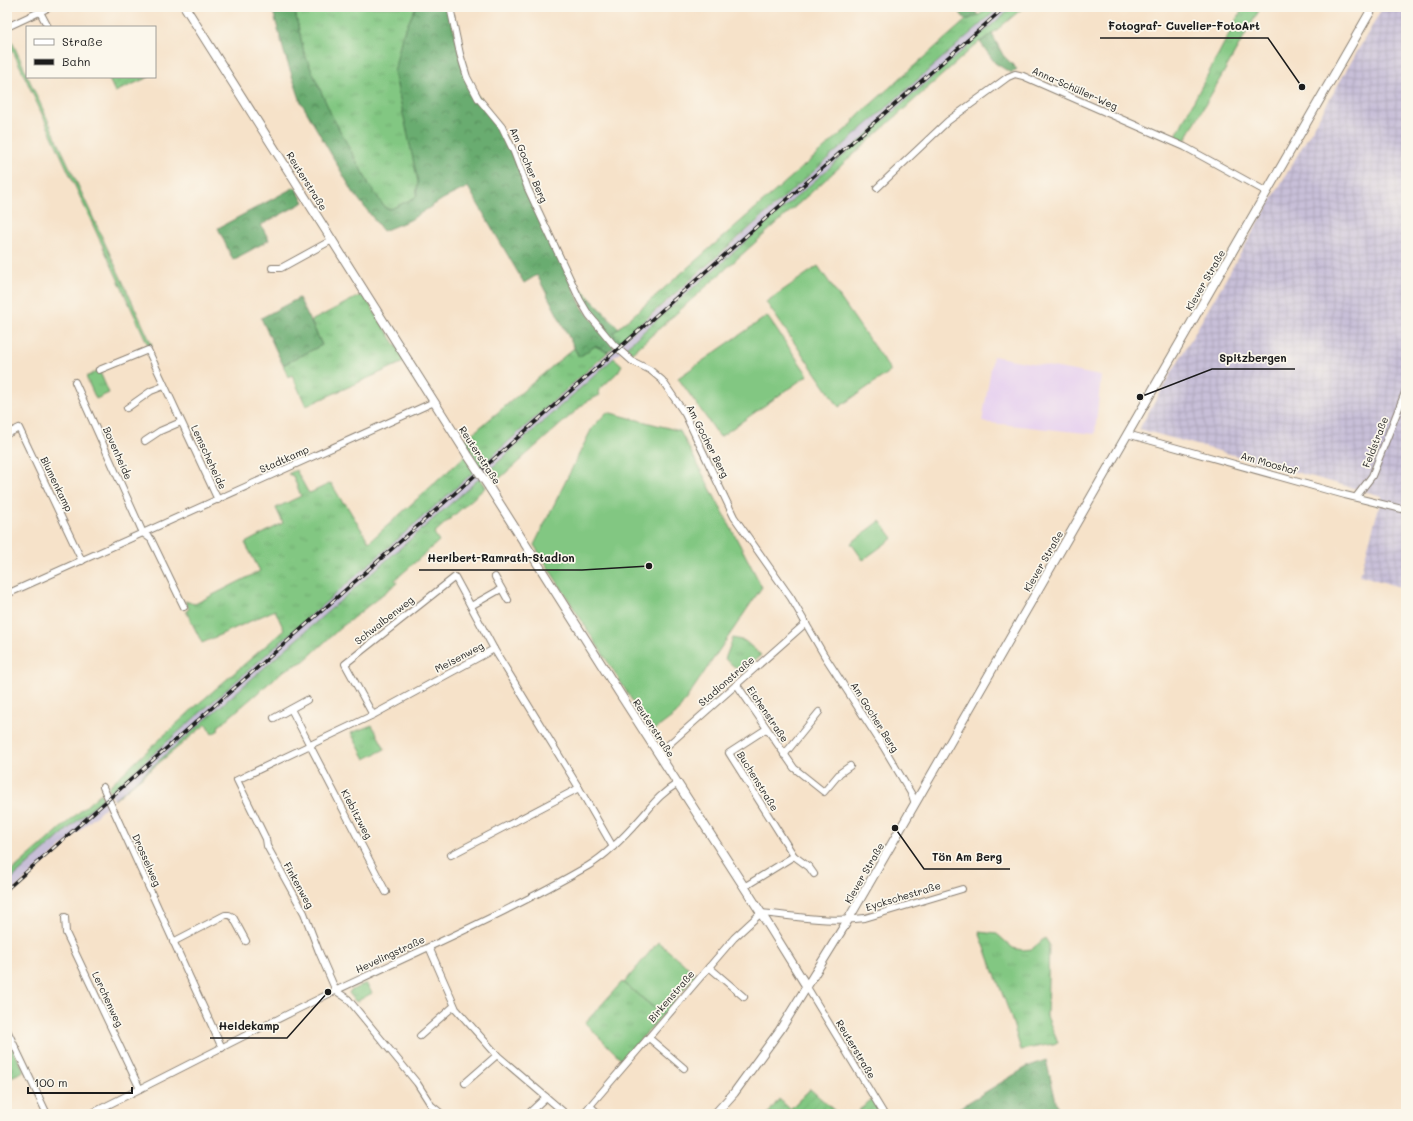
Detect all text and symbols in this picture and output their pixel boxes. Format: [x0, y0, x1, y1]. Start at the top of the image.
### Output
callout: Fotograf- Cuvelier-FotoArt [1100, 15, 1268, 38]
text: Fotograf- Cuvelier-FotoArt [1108, 18, 1260, 33]
legend [26, 26, 156, 78]
text: Straße [62, 33, 103, 49]
text: Bahn [62, 53, 90, 69]
street label: Anna-Schüller-Weg [1030, 63, 1120, 113]
street label: Am Gocher Berg [507, 125, 551, 205]
street label: Reuterstraße [283, 149, 331, 213]
street label: Klever Straße [1182, 247, 1228, 313]
callout: Spitzbergen [1212, 346, 1295, 369]
text: Spitzbergen [1219, 350, 1287, 365]
street label: Am Gocher Berg [683, 402, 733, 480]
street label: Feldstraße [1359, 414, 1391, 470]
street label: Lemscheheide [188, 423, 230, 491]
street label: Reuterstraße [456, 423, 504, 487]
street label: Bovenheide [100, 424, 136, 482]
street label: Stadtkamp [257, 442, 311, 476]
street label: Am Mooshof [1239, 448, 1300, 478]
street label: Blumenkamp [38, 454, 76, 514]
street label: Klever Straße [1020, 528, 1066, 594]
callout: Heribert-Ramrath-Stadion [419, 547, 582, 570]
text: Heribert-Ramrath-Stadion [427, 550, 575, 565]
street label: Schwalbenweg [352, 592, 417, 648]
street label: Meisenweg [432, 638, 486, 676]
street label: Stadionstraße [695, 653, 757, 709]
street label: Am Gocher Berg [848, 679, 902, 755]
street label: Eichenstraße [744, 683, 792, 745]
street label: Reuterstraße [630, 696, 678, 760]
street label: Buchenstraße [734, 748, 782, 814]
street label: Kiebitzweg [338, 787, 376, 842]
street label: Drosselweg [129, 832, 165, 889]
street label: Klever Straße [841, 840, 887, 906]
callout: Tön Am Berg [924, 846, 1010, 869]
text: Tön Am Berg [932, 849, 1002, 864]
street label: Finkenweg [281, 859, 318, 911]
street label: Eyckschestraße [864, 878, 942, 914]
street label: Hevelingstraße [353, 932, 427, 976]
street label: Birkenstraße [645, 967, 697, 1025]
street label: Lerchenweg [89, 969, 127, 1029]
callout: Heidekamp [210, 1015, 287, 1038]
street label: Reuterstraße [833, 1017, 879, 1081]
text: Heidekamp [219, 1018, 280, 1033]
scale bar [28, 1069, 132, 1095]
text: 100 m [34, 1074, 68, 1090]

